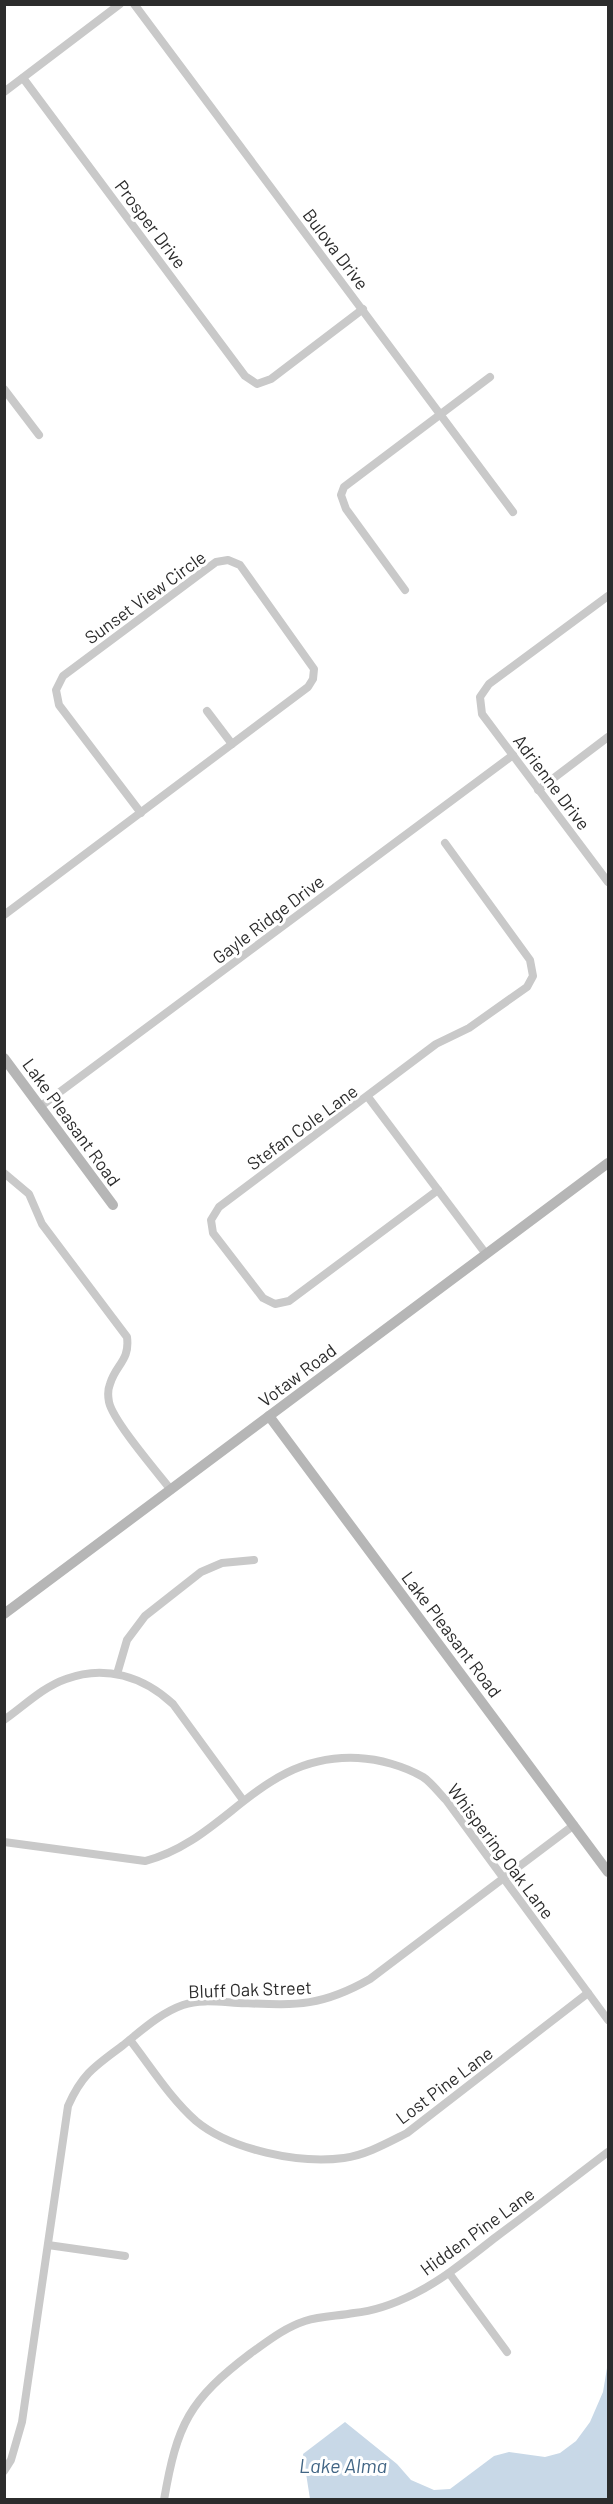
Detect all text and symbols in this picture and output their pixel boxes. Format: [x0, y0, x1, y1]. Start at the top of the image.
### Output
street label: Prosper Drive [111, 175, 191, 273]
street label: Bulova Drive [298, 204, 374, 294]
street label: Sunset View Circle [80, 546, 210, 648]
street label: Adrienne Drive [509, 730, 595, 834]
street label: Gayle Ridge Drive [208, 870, 328, 968]
street label: Lake Pleasant Road [18, 1054, 126, 1190]
street label: Stefan Cole Lane [242, 1079, 362, 1175]
street label: Votaw Road [254, 1339, 340, 1411]
street label: Lake Pleasant Road [397, 1567, 507, 1701]
street label: Whispering Oak Lane [443, 1779, 559, 1923]
street label: Bluff Oak Street [188, 1976, 312, 2002]
street label: Lost Pine Lane [391, 2041, 497, 2129]
street label: Hidden Pine Lane [416, 2182, 538, 2280]
water label: Lake Alma [299, 2453, 387, 2477]

